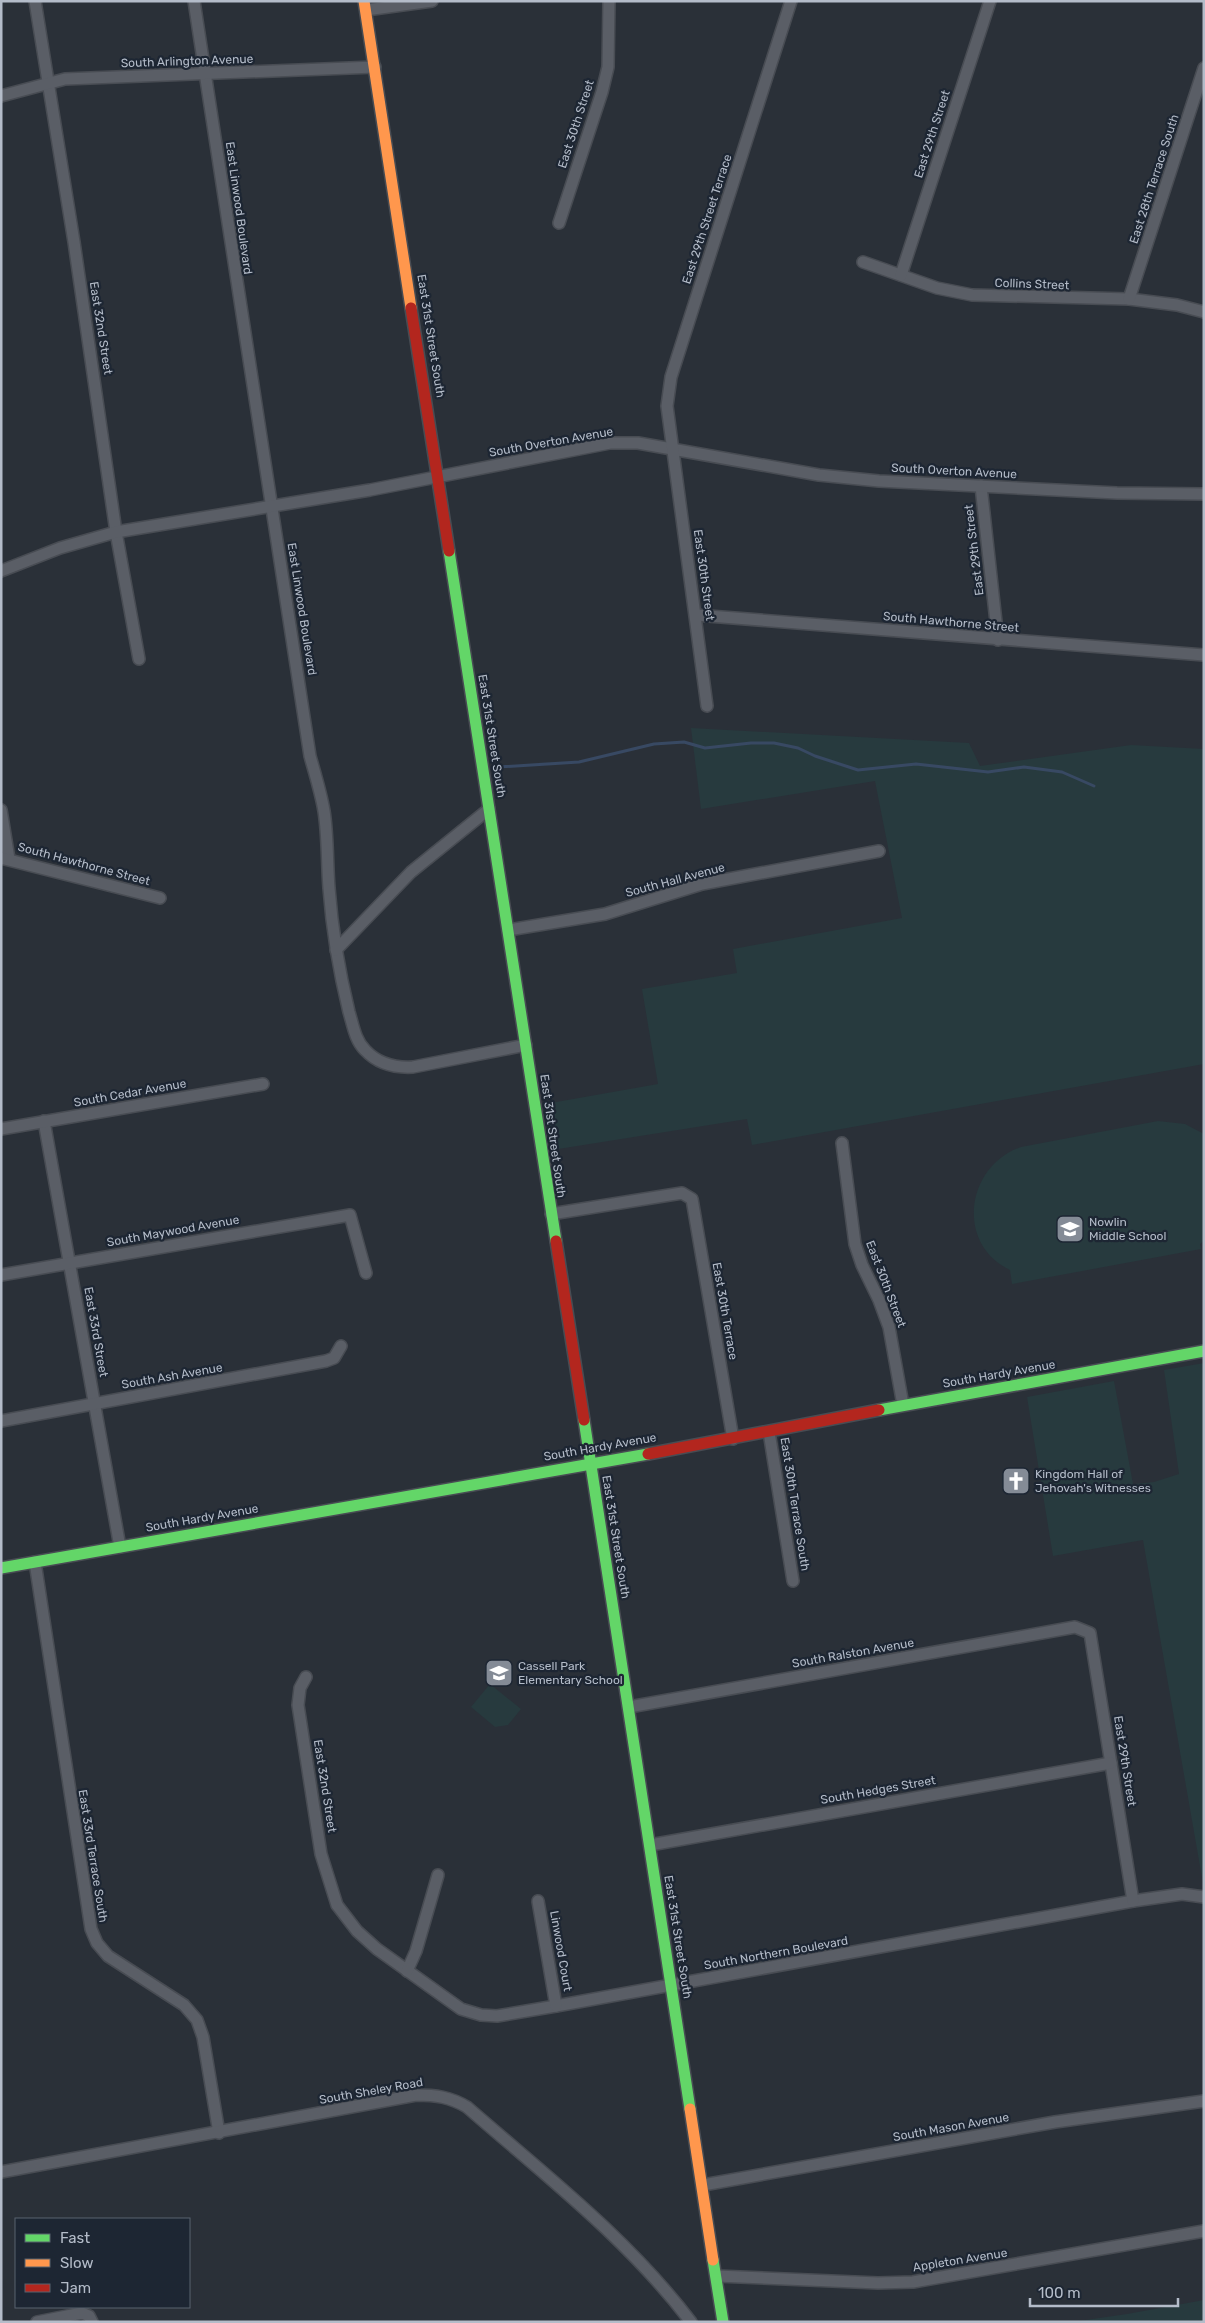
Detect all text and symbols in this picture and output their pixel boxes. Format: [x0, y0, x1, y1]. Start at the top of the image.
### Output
street label: South Arlington Avenue [121, 52, 254, 70]
street label: East 30th Street [555, 78, 597, 170]
street label: East 29th Street [911, 88, 953, 180]
street label: East 28th Terrace South [1126, 113, 1182, 245]
street label: East Linwood Boulevard [223, 141, 255, 275]
street label: East 29th Street Terrace [679, 152, 735, 286]
street label: East 31st Street South [414, 273, 448, 399]
street label: Collins Street [994, 276, 1070, 292]
street label: East 32nd Street [87, 281, 115, 376]
street label: South Overton Avenue [488, 424, 614, 460]
street label: South Overton Avenue [891, 461, 1017, 481]
street label: East 29th Street [961, 503, 987, 596]
street label: East 30th Street [691, 528, 717, 622]
street label: East Linwood Boulevard [285, 542, 319, 676]
street label: South Hawthorne Street [882, 609, 1020, 635]
street label: East 31st Street South [475, 673, 509, 799]
street label: South Hawthorne Street [16, 840, 152, 888]
street label: South Hall Avenue [624, 860, 726, 900]
street label: East 31st Street South [537, 1073, 569, 1199]
street label: South Cedar Avenue [73, 1076, 188, 1110]
street label: South Maywood Avenue [106, 1212, 241, 1250]
school or university icon: Nowlin Middle School [1055, 1214, 1085, 1244]
place label: Nowlin Middle School [1089, 1215, 1166, 1243]
street label: East 30th Street [863, 1238, 909, 1330]
street label: East 30th Terrace [710, 1261, 741, 1361]
street label: East 33rd Street [81, 1286, 111, 1378]
street label: South Hardy Avenue [942, 1357, 1057, 1391]
street label: South Ash Avenue [120, 1360, 224, 1392]
street label: South Hardy Avenue [543, 1430, 658, 1464]
street label: East 30th Terrace South [778, 1436, 812, 1572]
church icon: Kingdom Hall of Jehovah's Witnesses [1001, 1466, 1031, 1496]
place label: Kingdom Hall of Jehovah's Witnesses [1035, 1467, 1151, 1495]
street label: East 31st Street South [599, 1474, 633, 1600]
street label: South Hardy Avenue [145, 1501, 260, 1535]
street label: South Ralston Avenue [791, 1635, 915, 1671]
school or university icon: Cassell Park Elementary School [484, 1658, 514, 1688]
place label: Cassell Park Elementary School [518, 1659, 623, 1687]
street label: East 29th Street [1111, 1715, 1139, 1808]
street label: East 32nd Street [311, 1739, 339, 1834]
street label: South Hedges Street [819, 1773, 937, 1807]
street label: East 33rd Terrace South [76, 1789, 110, 1923]
street label: East 31st Street South [661, 1874, 695, 2000]
street label: Linwood Court [547, 1910, 575, 1993]
street label: South Northern Boulevard [703, 1933, 849, 1973]
street label: South Sheley Road [318, 2075, 424, 2107]
street label: South Mason Avenue [892, 2110, 1010, 2144]
legend [15, 2218, 190, 2308]
text: Fast [60, 2229, 90, 2247]
street label: Appleton Avenue [912, 2246, 1009, 2274]
text: Slow [60, 2254, 93, 2272]
scale bar [1030, 2276, 1178, 2308]
text: Jam [60, 2279, 91, 2297]
text: 100 m [1038, 2284, 1080, 2302]

